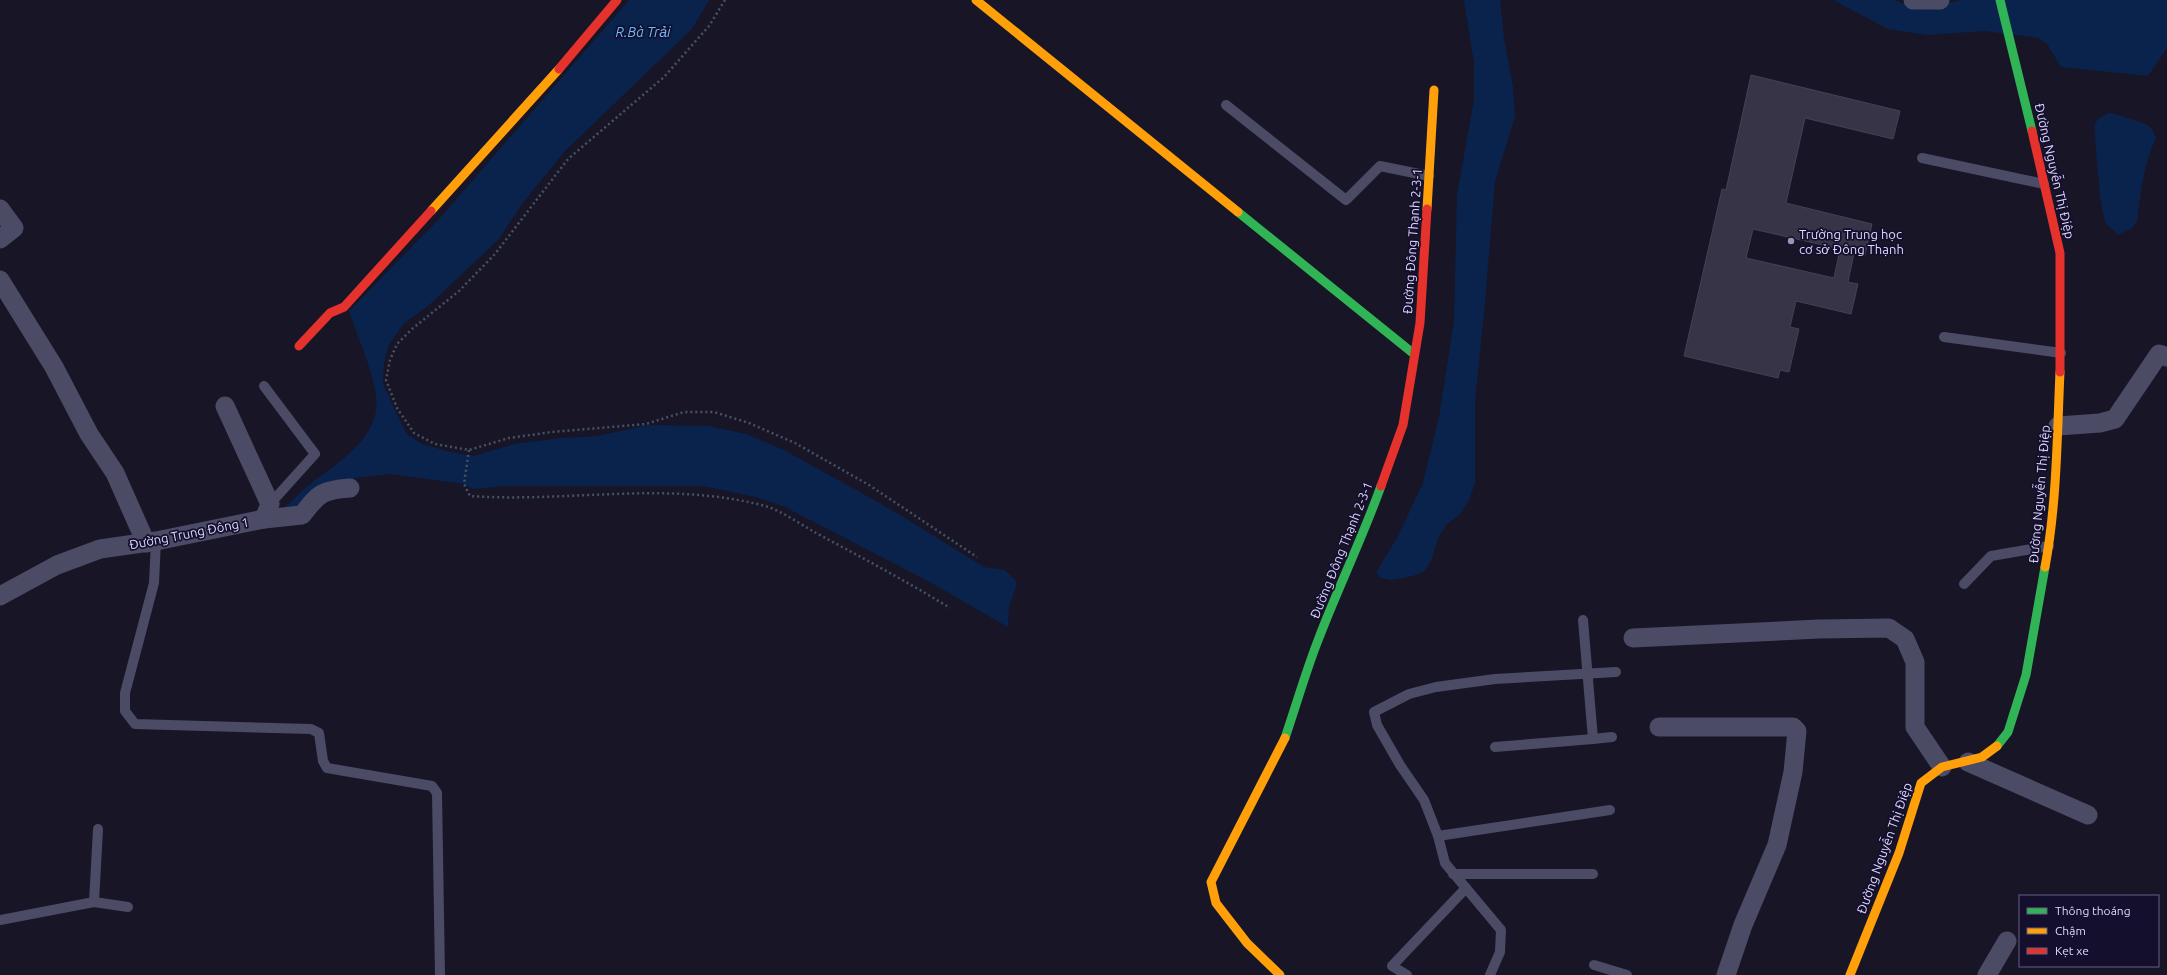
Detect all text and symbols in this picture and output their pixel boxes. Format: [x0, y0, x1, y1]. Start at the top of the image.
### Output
water label: R.Bà Trải [615, 24, 671, 40]
street label: Đường Nguyễn Thị Điệp [2032, 102, 2079, 240]
street label: Đường Đông Thạnh 2-3-1 [1400, 168, 1425, 314]
place label: Trường Trung học cơ sở Đông Thạnh [1799, 227, 1904, 257]
marker: Trường Trung học cơ sở Đông Thạnh [1786, 236, 1796, 246]
street label: Đường Nguyễn Thị Điệp [2025, 424, 2053, 564]
street label: Đường Đông Thạnh 2-3-1 [1307, 480, 1376, 621]
street label: Đường Trung Đông 1 [128, 515, 250, 551]
street label: Đường Nguyễn Thị Điệp [1853, 780, 1915, 916]
legend [2019, 895, 2159, 967]
text: Thông thoáng [2055, 904, 2131, 917]
text: Chậm [2055, 924, 2086, 938]
text: Kẹt xe [2055, 944, 2089, 958]

